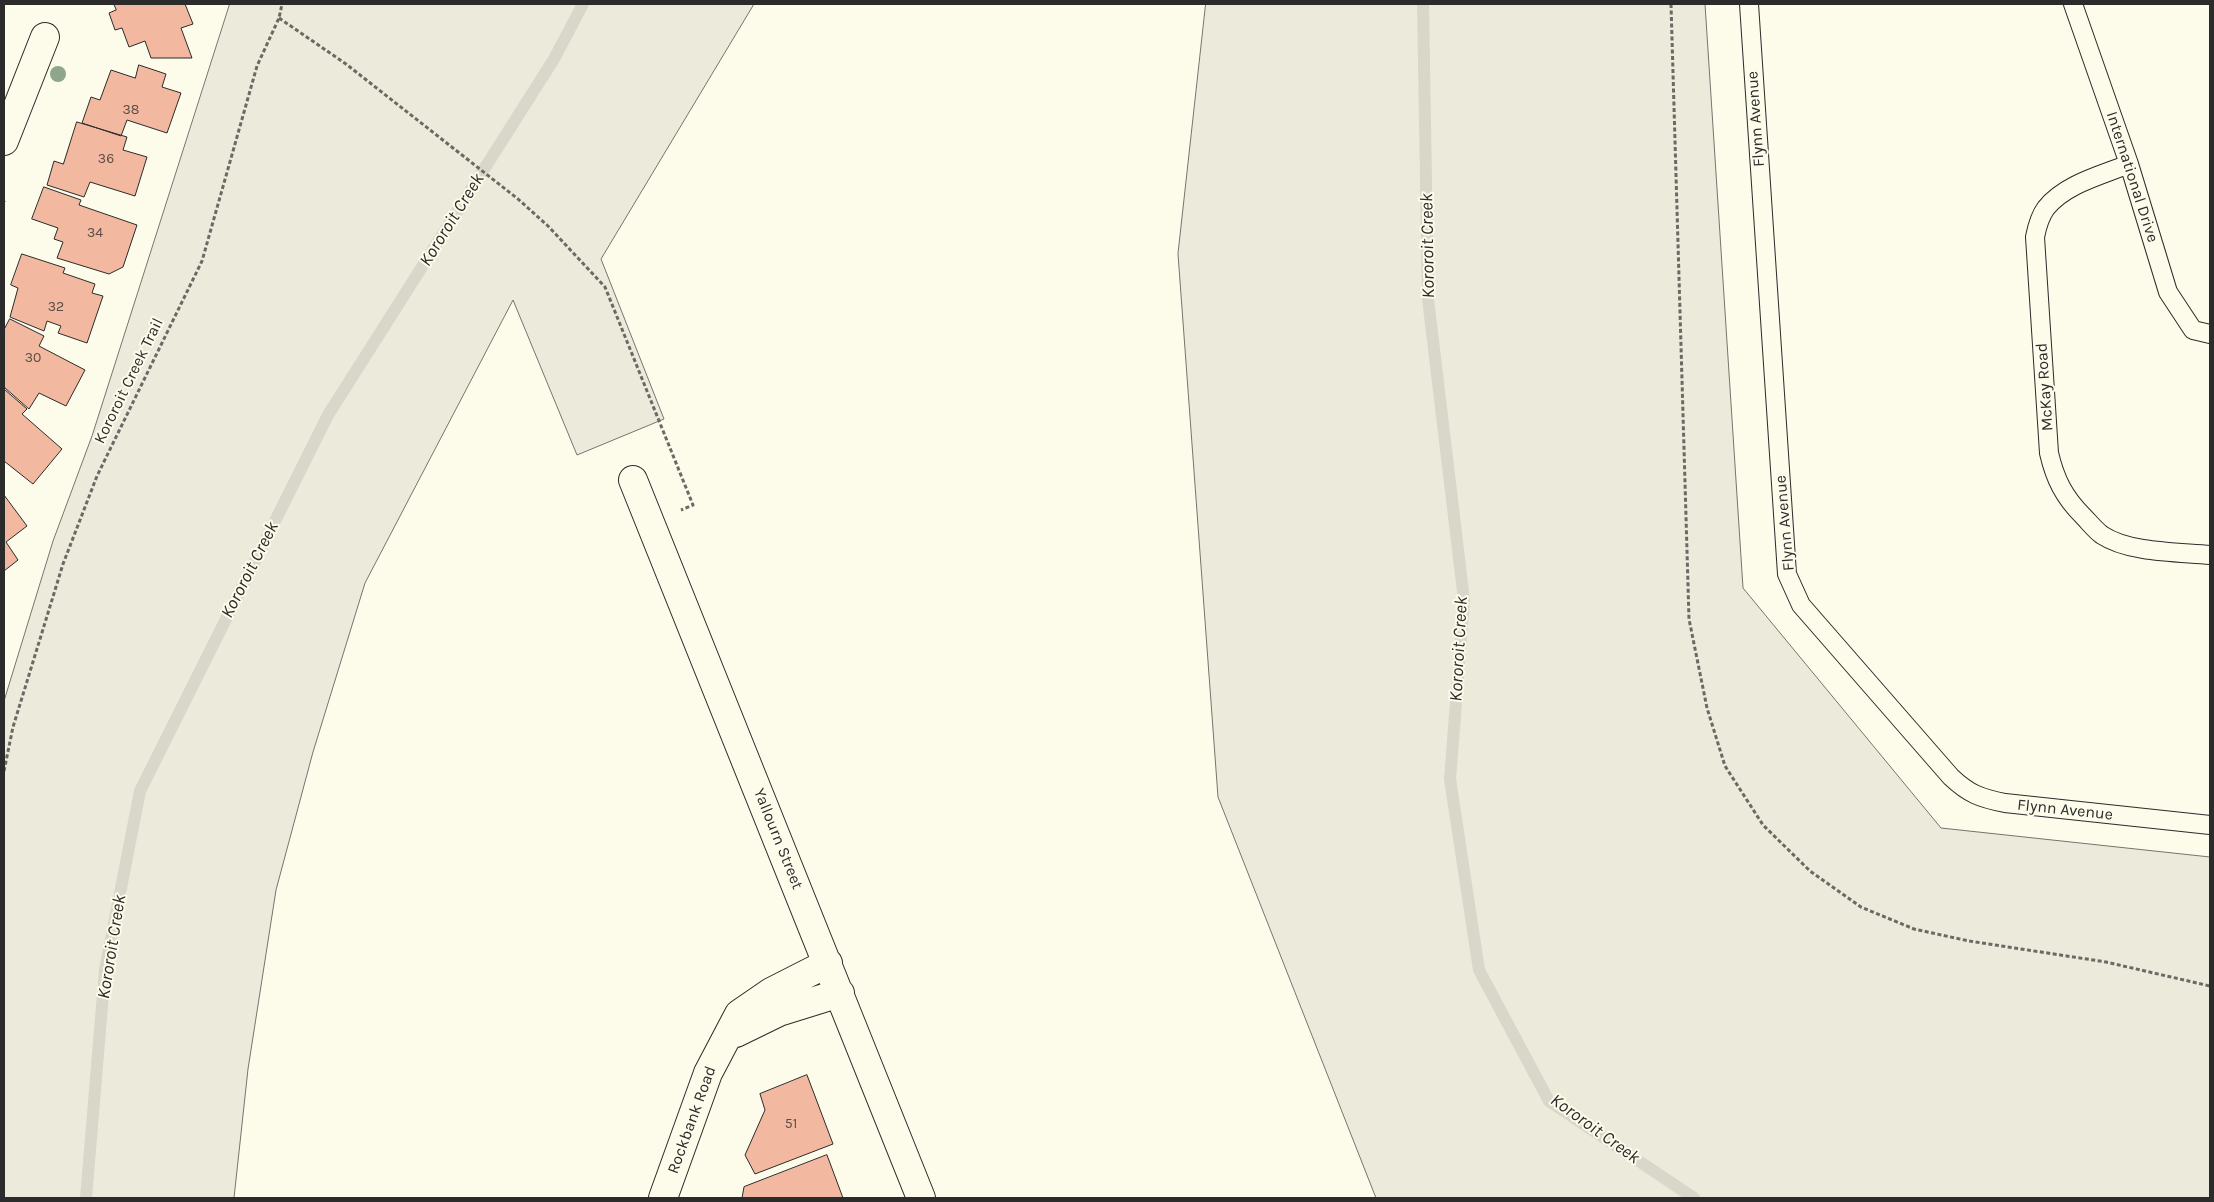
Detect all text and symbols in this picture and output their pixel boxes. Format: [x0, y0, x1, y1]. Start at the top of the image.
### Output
street label: Flynn Avenue [1743, 70, 1769, 168]
house number: 38 [123, 102, 139, 118]
street label: International Drive [2102, 109, 2162, 245]
house number: 36 [98, 151, 114, 167]
water label: Kororoit Creek [415, 170, 489, 270]
water label: Kororoit Creek [1416, 193, 1440, 299]
house number: 34 [87, 225, 103, 241]
house number: 32 [48, 299, 64, 315]
street label: Kororoit Creek Trail [90, 315, 168, 447]
street label: McKay Road [2032, 342, 2058, 432]
house number: 30 [25, 350, 41, 366]
street label: Flynn Avenue [1771, 474, 1799, 572]
water label: Kororoit Creek [216, 518, 284, 622]
water label: Kororoit Creek [1445, 596, 1473, 702]
street label: Yallourn Street [749, 786, 807, 892]
street label: Flynn Avenue [2016, 795, 2114, 825]
water label: Kororoit Creek [93, 893, 131, 1001]
street label: Rockbank Road [664, 1063, 720, 1177]
water label: Kororoit Creek [1546, 1089, 1644, 1169]
house number: 51 [785, 1116, 797, 1132]

